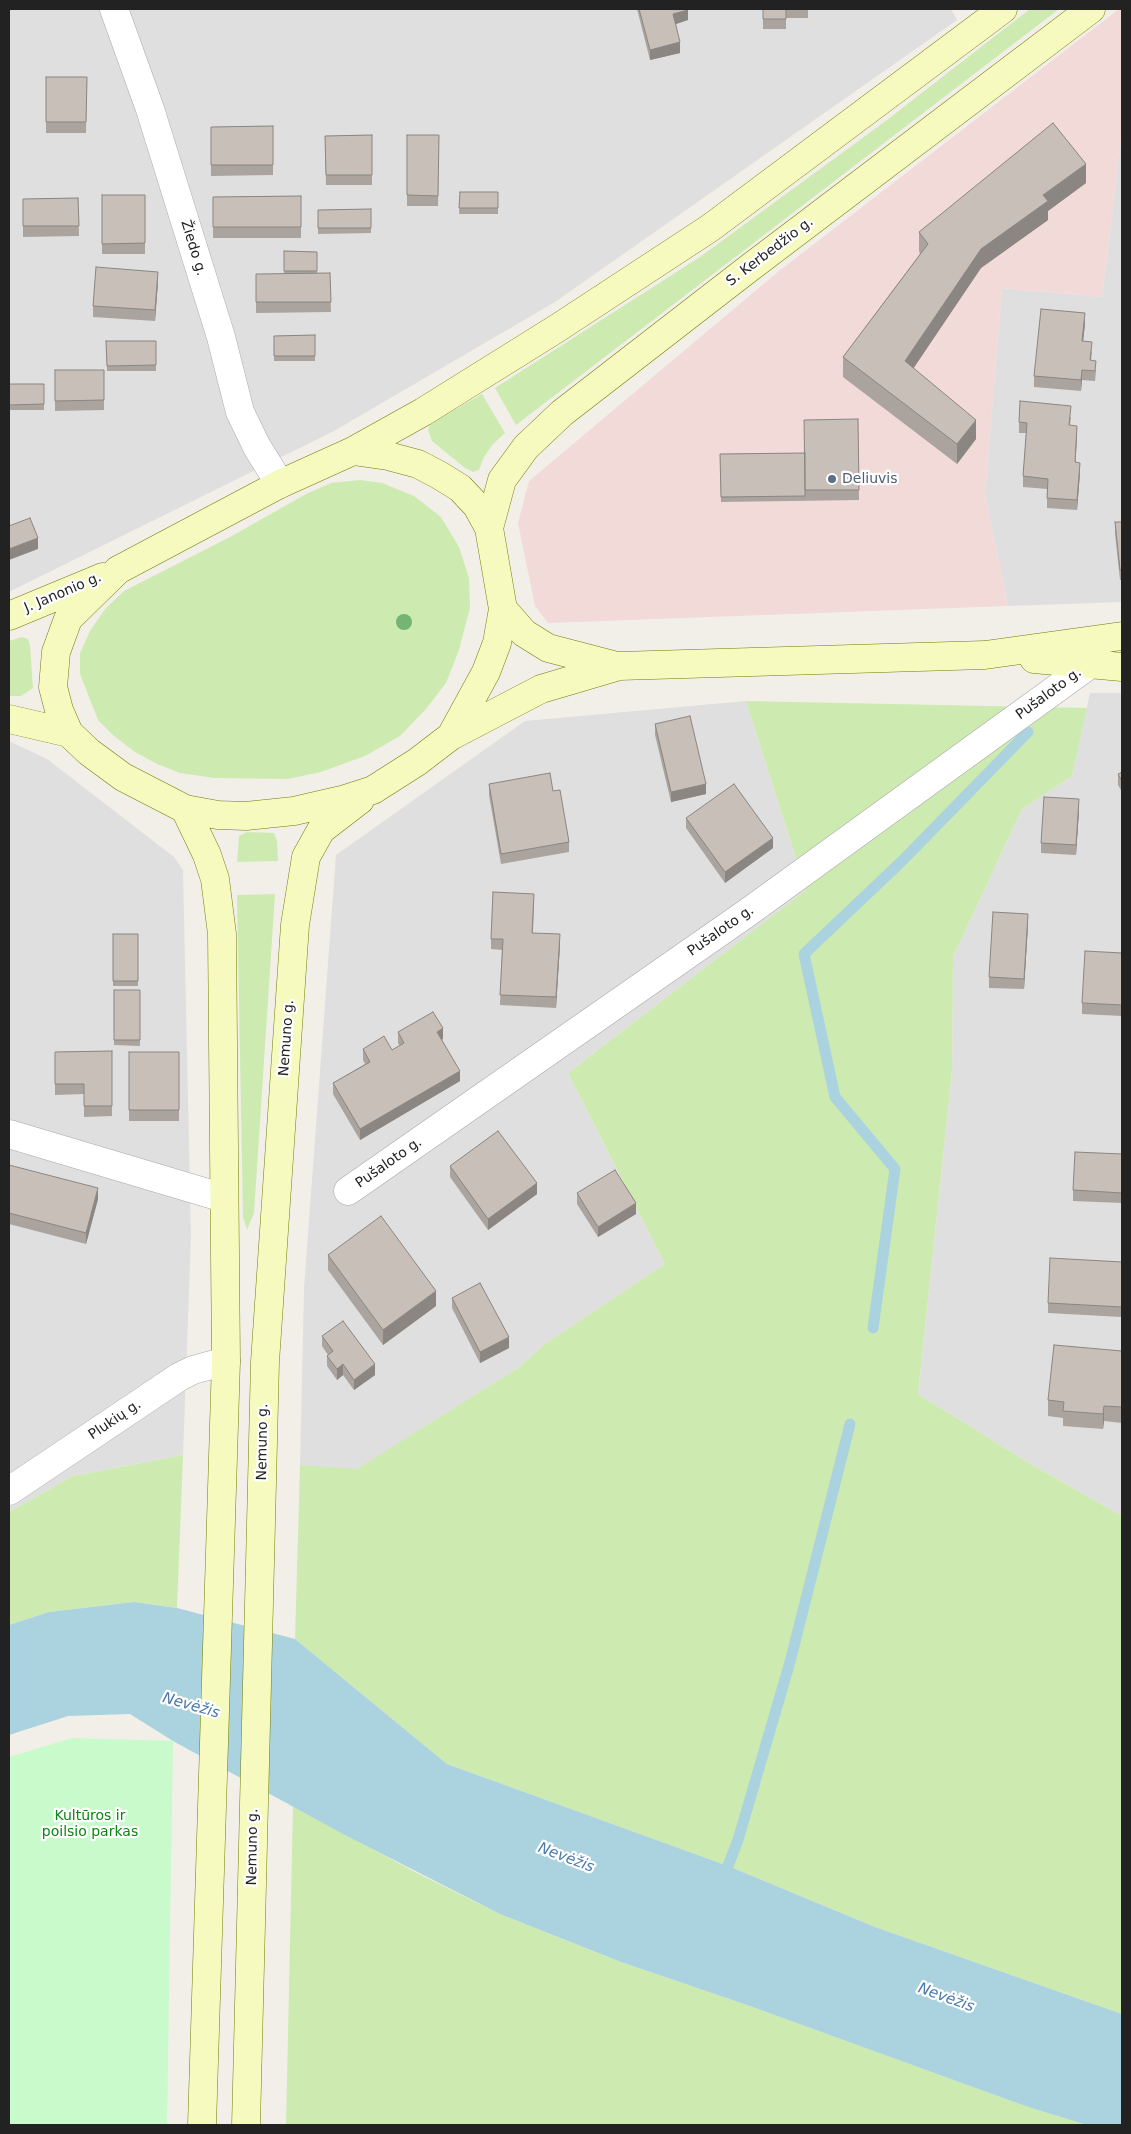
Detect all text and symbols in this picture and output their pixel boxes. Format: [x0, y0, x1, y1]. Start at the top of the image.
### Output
street label: S. Kerbedžio g. [723, 214, 817, 290]
street label: Žiedo g. [177, 218, 209, 278]
place label: Deliuvis [842, 471, 898, 487]
marker: Deliuvis [826, 473, 838, 485]
street label: J. Janonio g. [22, 569, 104, 617]
street label: Pušaloto g. [1013, 665, 1085, 723]
street label: Pušaloto g. [685, 902, 757, 960]
street label: Nemuno g. [276, 999, 298, 1077]
street label: Pušaloto g. [353, 1134, 425, 1192]
street label: Plukių g. [85, 1396, 145, 1444]
street label: Nemuno g. [254, 1403, 272, 1481]
water label: Nevėžis [160, 1689, 222, 1723]
park label: Kultūros ir poilsio parkas [42, 1808, 138, 1840]
street label: Nemuno g. [244, 1808, 262, 1886]
water label: Nevėžis [536, 1839, 596, 1877]
water label: Nevėžis [915, 1980, 977, 2016]

